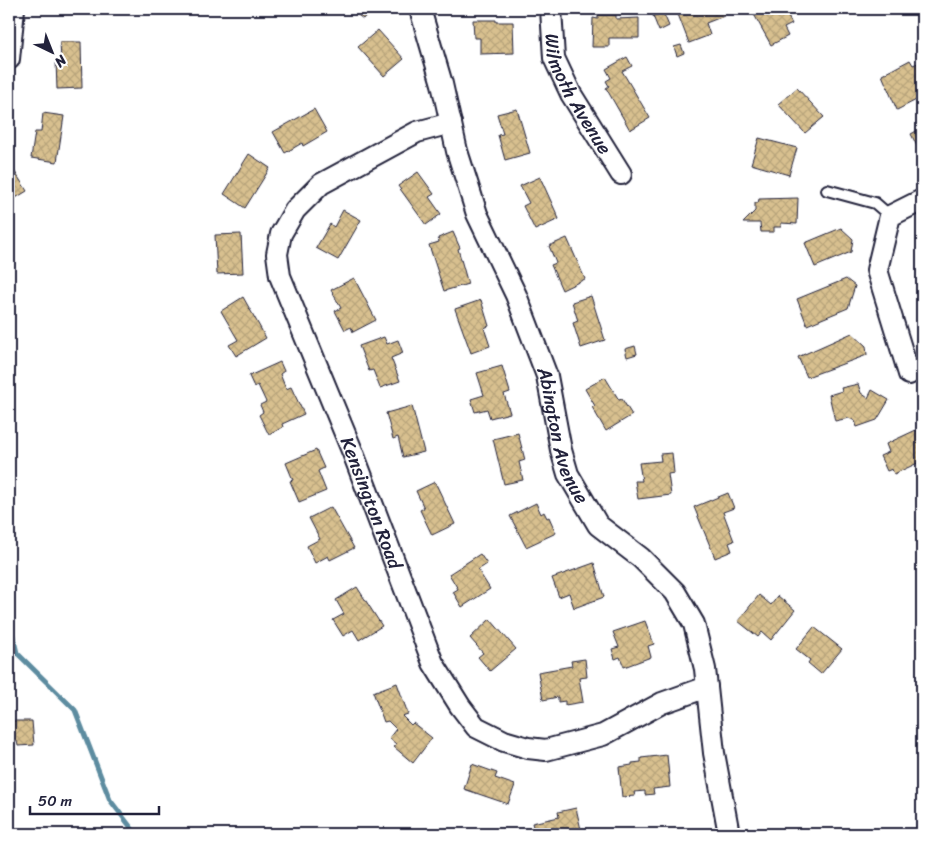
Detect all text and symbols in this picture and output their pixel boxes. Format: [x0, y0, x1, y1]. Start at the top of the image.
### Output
north arrow [28, 28, 78, 78]
street label: Wilmoth Avenue [536, 32, 621, 161]
text: N [48, 48, 73, 74]
street label: Abington Avenue [527, 360, 598, 510]
street label: Kensington Road [331, 432, 412, 576]
scale bar [30, 783, 159, 815]
text: 50 m [38, 788, 73, 814]

